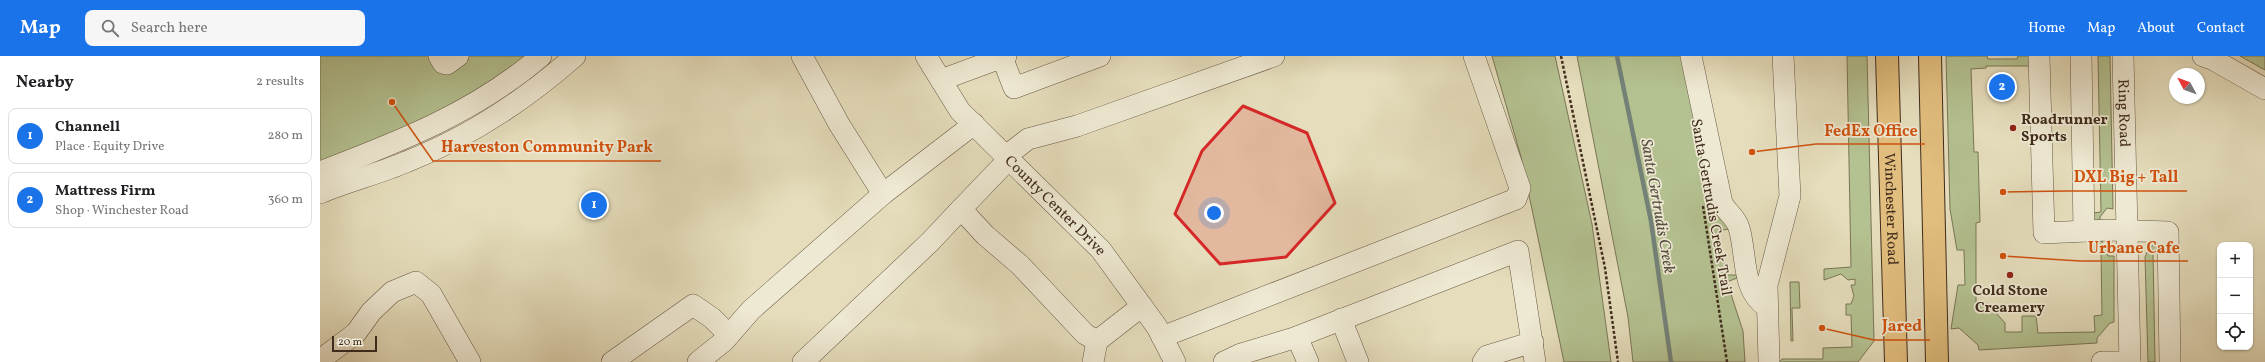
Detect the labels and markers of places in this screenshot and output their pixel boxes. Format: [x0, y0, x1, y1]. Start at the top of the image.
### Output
pin: 2 [1989, 72, 2015, 102]
place label: Roadrunner Sports [2021, 110, 2108, 148]
callout: FedEx Office [1816, 116, 1925, 144]
marker: Roadrunner Sports [2008, 123, 2018, 133]
callout: Harveston Community Park [433, 133, 661, 161]
callout: DXL Big + Tall [2066, 163, 2187, 191]
pin: 1 [581, 190, 607, 220]
callout: Urbane Cafe [2080, 233, 2188, 261]
marker: Cold Stone Creamery [2005, 270, 2015, 280]
place label: Cold Stone Creamery [1972, 281, 2048, 319]
callout: Jared [1874, 312, 1930, 340]

